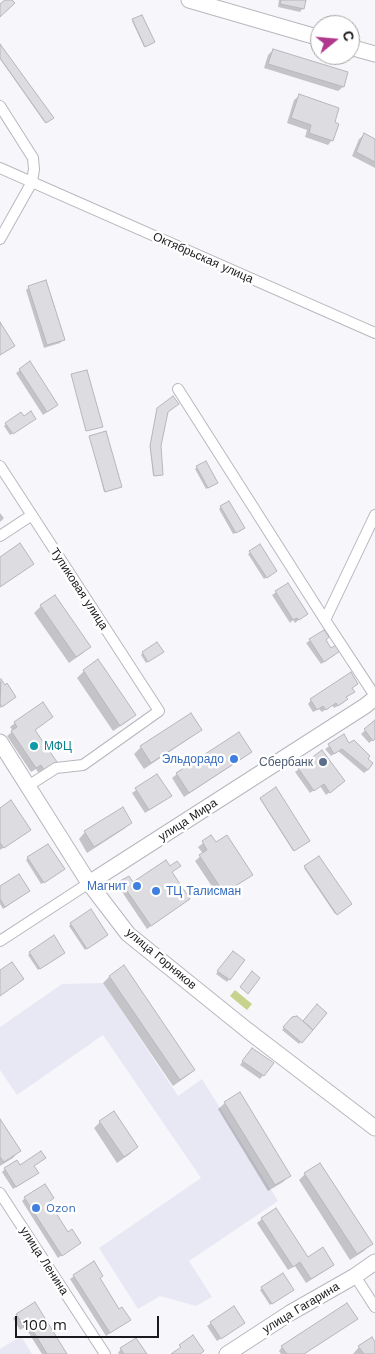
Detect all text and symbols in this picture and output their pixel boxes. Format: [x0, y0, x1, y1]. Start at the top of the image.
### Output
north arrow [310, 15, 360, 65]
text: С [339, 29, 358, 43]
street label: Октябрьская улица [151, 229, 255, 287]
street label: Тупиковая улица [47, 545, 111, 633]
place label: МФЦ [44, 739, 72, 753]
marker: МФЦ [28, 740, 40, 752]
place label: Эльдорадо [162, 752, 224, 766]
marker: Эльдорадо [228, 753, 240, 765]
place label: Сбербанк [259, 755, 313, 769]
marker: Сбербанк [317, 756, 329, 768]
street label: улица Мира [156, 796, 220, 844]
place label: Магнит [87, 879, 127, 893]
marker: Магнит [131, 880, 143, 892]
place label: ТЦ Талисман [166, 884, 241, 898]
marker: ТЦ Талисман [150, 885, 162, 897]
street label: улица Горняков [123, 925, 199, 993]
place label: Ozon [46, 1201, 76, 1215]
marker: Ozon [30, 1202, 42, 1214]
street label: улица Ленина [17, 1224, 71, 1298]
street label: улица Гагарина [260, 1279, 342, 1337]
scale bar [18, 1306, 161, 1338]
text: 100 m [23, 1316, 67, 1334]

